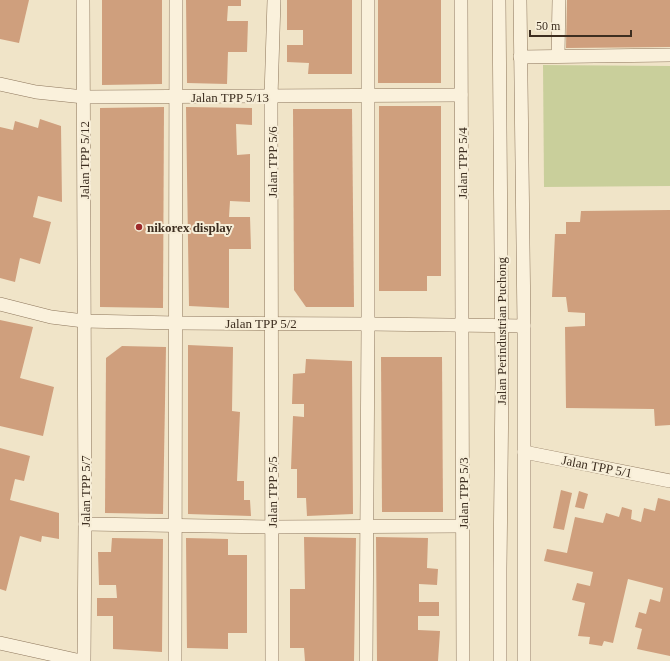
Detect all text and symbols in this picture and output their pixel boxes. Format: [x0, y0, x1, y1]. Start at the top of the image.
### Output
scale bar [530, 12, 631, 38]
text: 50 m [536, 19, 561, 33]
street label: Jalan TPP 5/13 [191, 90, 269, 105]
street label: Jalan TPP 5/12 [77, 121, 92, 199]
street label: Jalan TPP 5/6 [265, 126, 280, 198]
street label: Jalan TPP 5/4 [455, 127, 470, 199]
place label: nikorex display [147, 220, 233, 235]
marker: nikorex display [134, 222, 144, 232]
street label: Jalan Perindustrian Puchong [494, 256, 509, 405]
street label: Jalan TPP 5/2 [225, 316, 297, 331]
street label: Jalan TPP 5/1 [560, 452, 633, 481]
street label: Jalan TPP 5/7 [78, 455, 93, 527]
street label: Jalan TPP 5/5 [265, 456, 280, 528]
street label: Jalan TPP 5/3 [456, 457, 471, 529]

